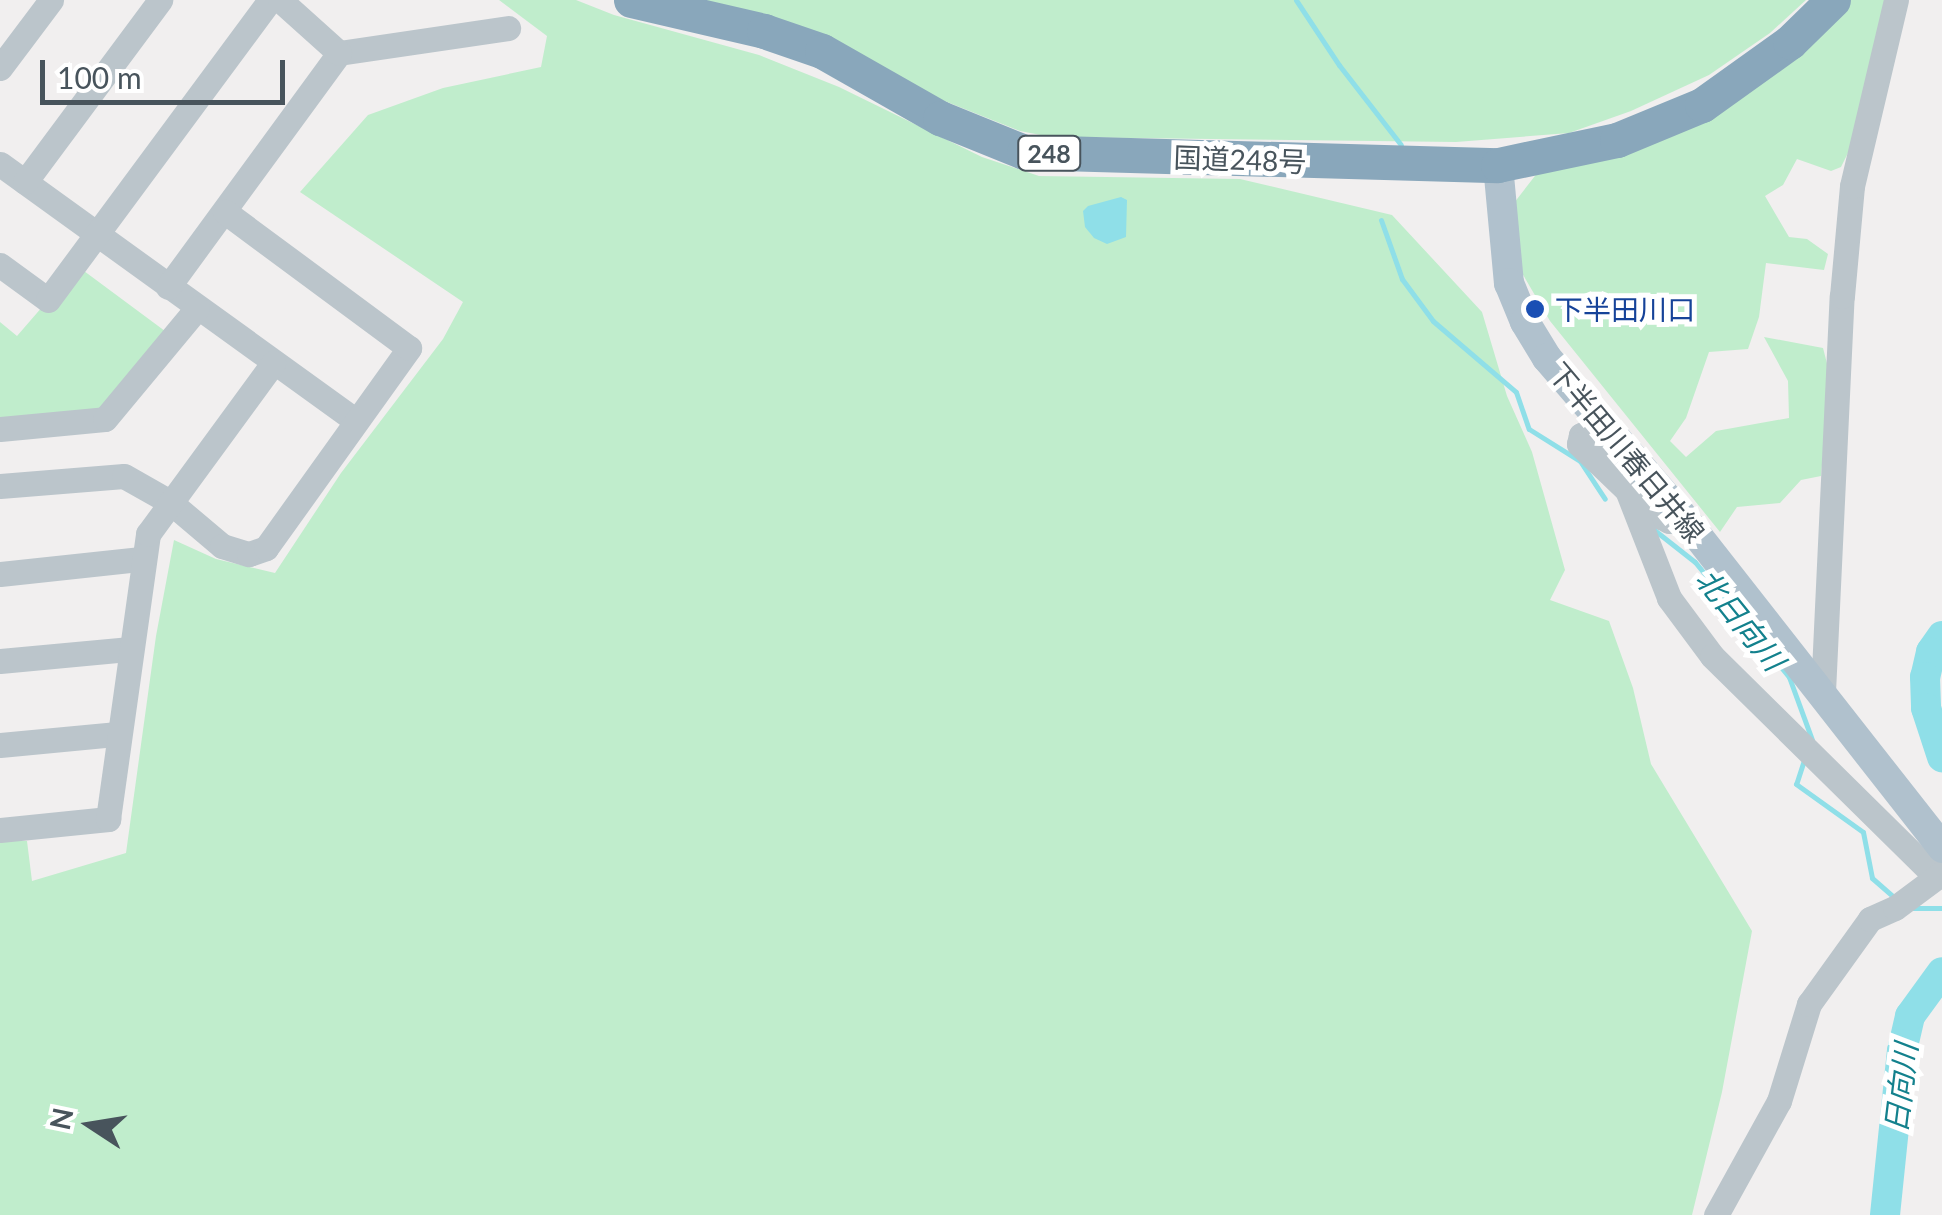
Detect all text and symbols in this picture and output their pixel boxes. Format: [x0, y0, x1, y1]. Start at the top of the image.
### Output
scale bar [45, 40, 290, 102]
text: 100 m [57, 59, 142, 95]
road number: 248 [1016, 133, 1082, 173]
street label: 国道248号 [1173, 140, 1307, 178]
place label: 下半田川口 [1555, 292, 1695, 326]
marker: 下半田川口 [1524, 298, 1546, 320]
street label: 下半田川春日井線 [1542, 355, 1712, 549]
water label: 北日向川 [1689, 561, 1793, 677]
water label: 日向川 [1877, 1041, 1923, 1135]
north arrow [40, 1075, 140, 1175]
text: N [42, 1105, 80, 1133]

